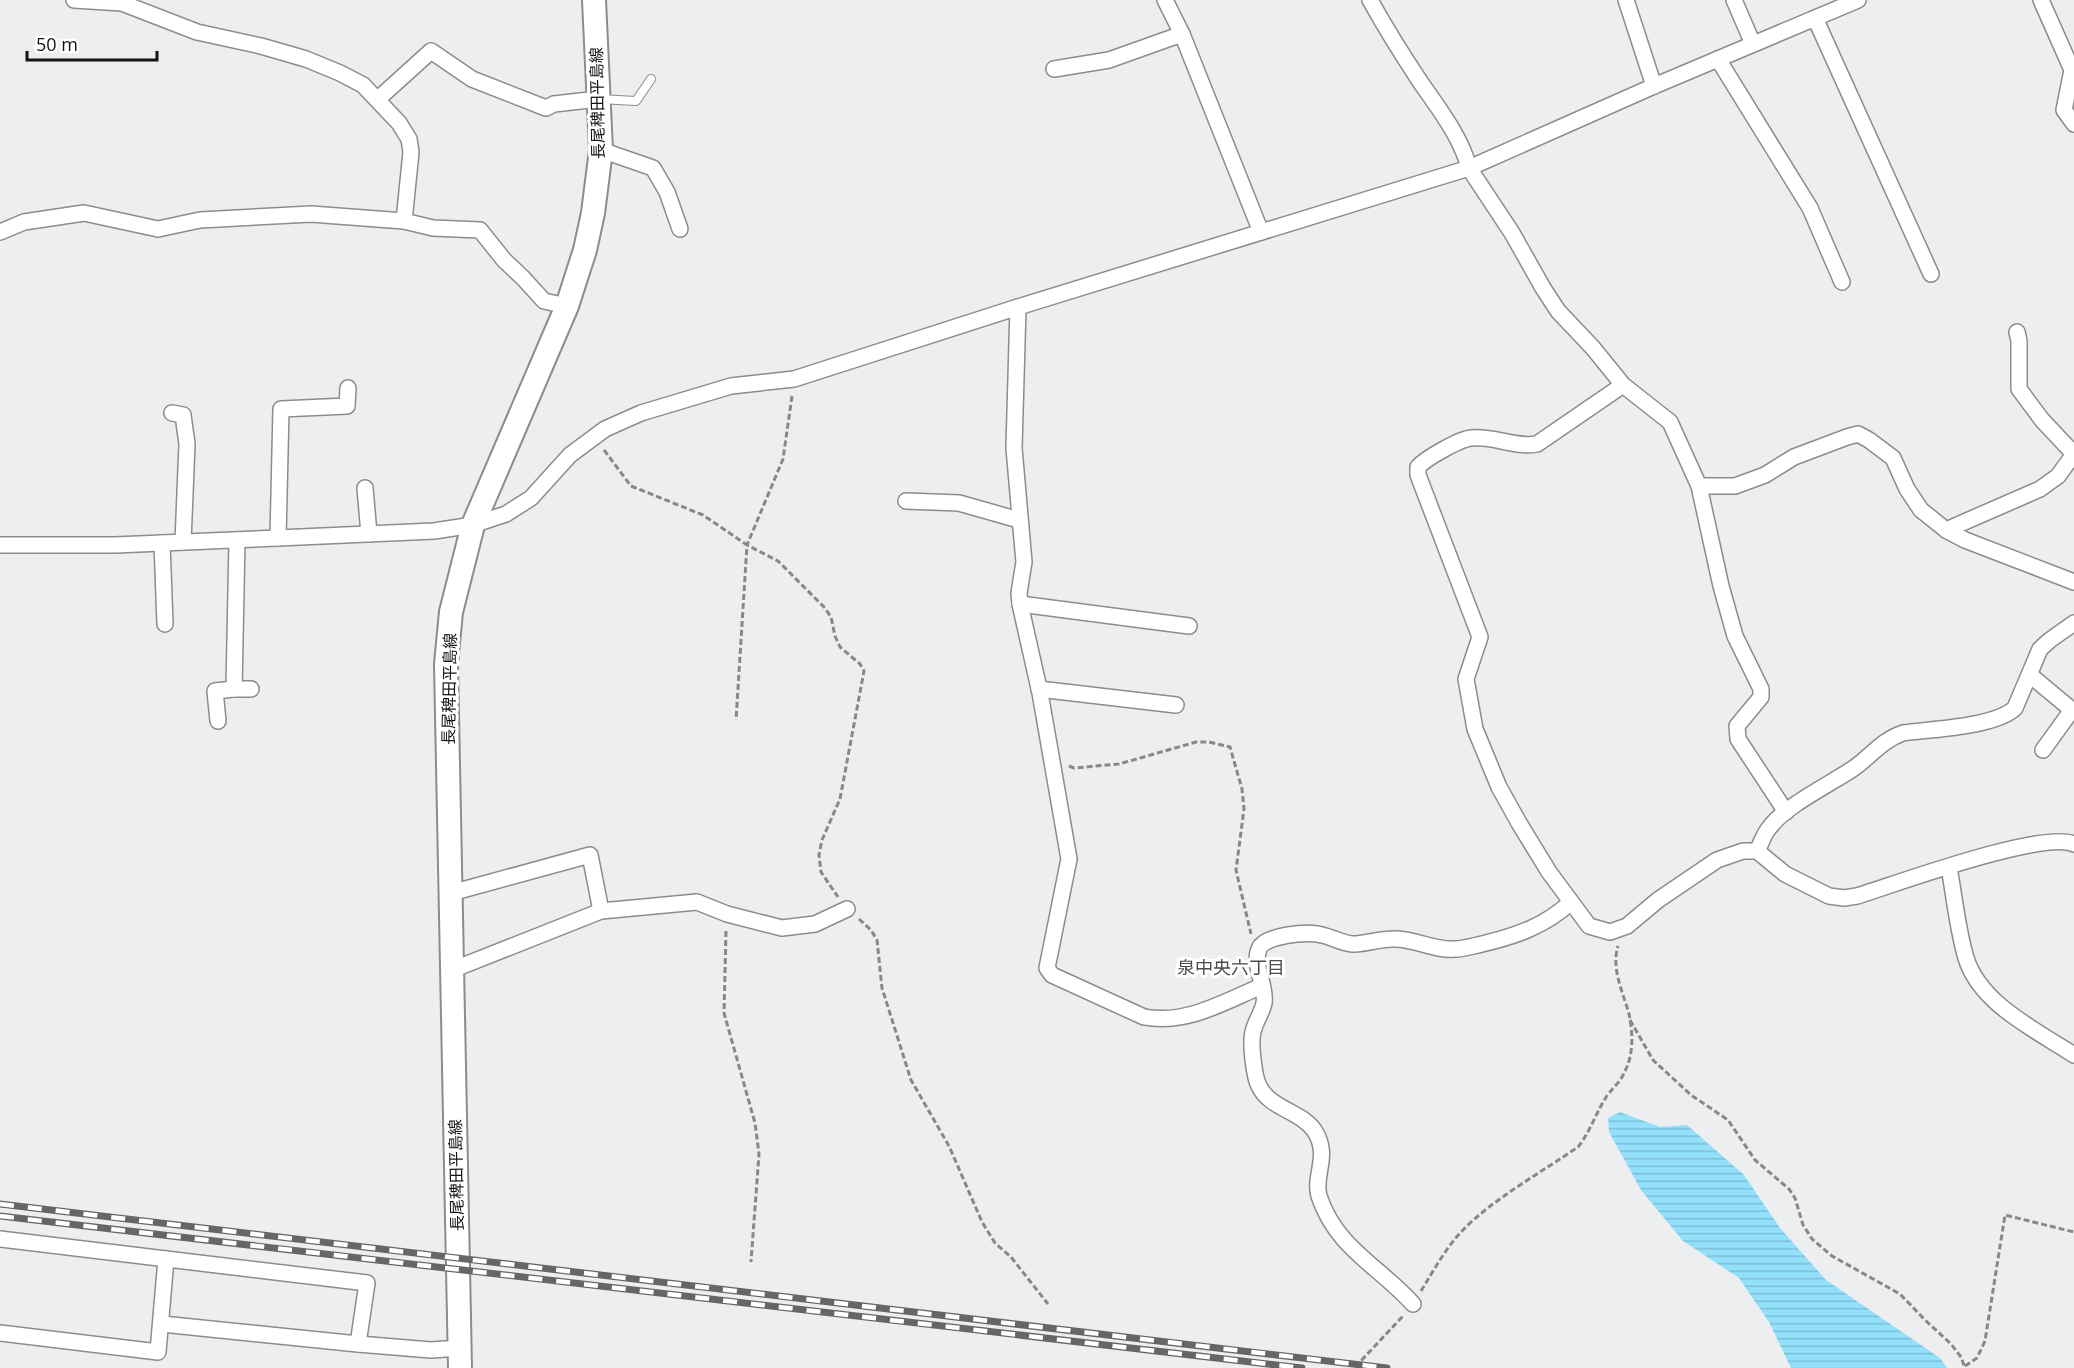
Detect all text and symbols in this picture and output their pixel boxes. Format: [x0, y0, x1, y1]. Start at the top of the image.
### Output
scale bar [27, 24, 158, 62]
text: 50 m [36, 32, 78, 56]
street label: 長尾稗田平島線 [585, 47, 609, 159]
street label: 長尾稗田平島線 [437, 633, 461, 745]
district label: 泉中央六丁目 [1177, 955, 1285, 979]
street label: 長尾稗田平島線 [444, 1119, 468, 1231]

